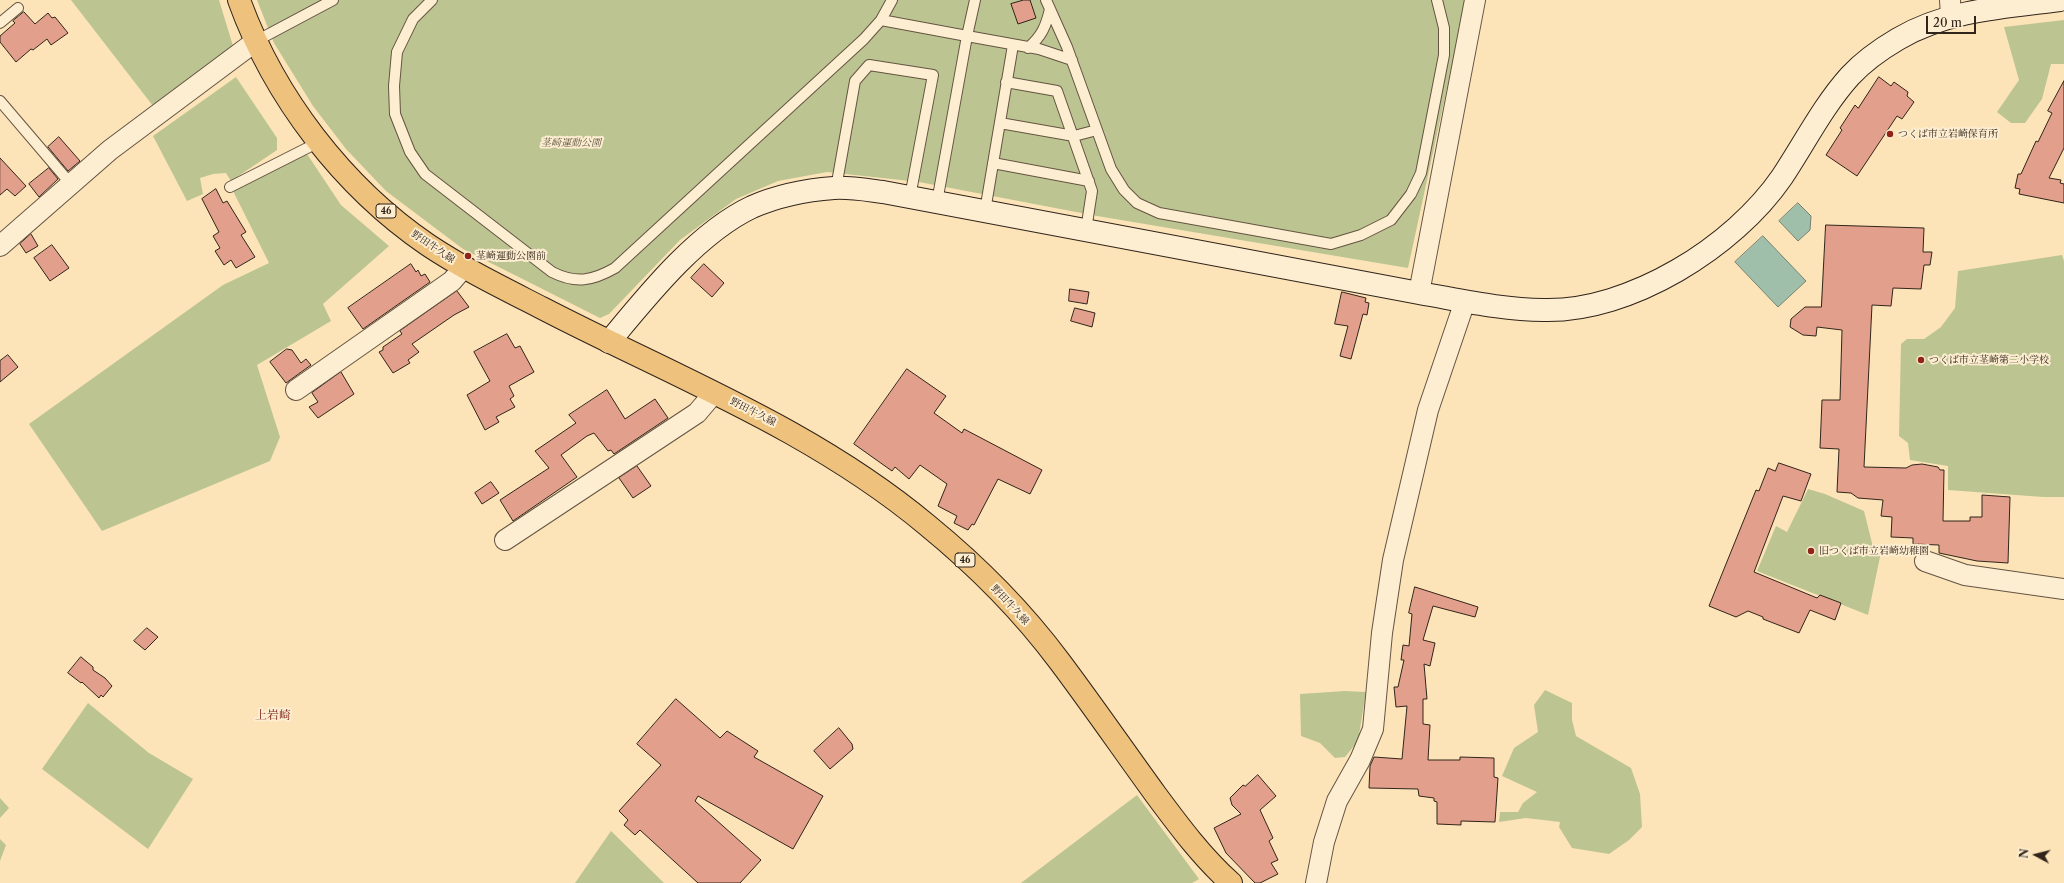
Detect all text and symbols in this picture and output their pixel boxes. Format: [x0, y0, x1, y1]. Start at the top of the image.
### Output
scale bar [1928, 8, 1978, 34]
text: 20 m [1933, 15, 1962, 30]
place label: つくば市立岩崎保育所 [1898, 128, 1998, 140]
marker: つくば市立岩崎保育所 [1885, 129, 1895, 139]
park label: 茎崎運動公園 [541, 137, 601, 149]
road number: 46 [376, 204, 396, 218]
street label: 野田牛久線 [409, 228, 457, 266]
place label: 茎崎運動公園前 [476, 250, 546, 262]
marker: 茎崎運動公園前 [463, 251, 473, 261]
place label: つくば市立茎崎第二小学校 [1929, 354, 2049, 366]
marker: つくば市立茎崎第二小学校 [1916, 355, 1926, 365]
street label: 野田牛久線 [728, 395, 778, 429]
place label: 旧つくば市立岩崎幼稚園 [1819, 545, 1929, 557]
marker: 旧つくば市立岩崎幼稚園 [1806, 546, 1816, 556]
road number: 46 [955, 553, 975, 567]
street label: 野田牛久線 [989, 583, 1031, 627]
district label: 上岩崎 [255, 709, 291, 723]
north arrow [2016, 835, 2056, 875]
text: N [2017, 848, 2032, 859]

